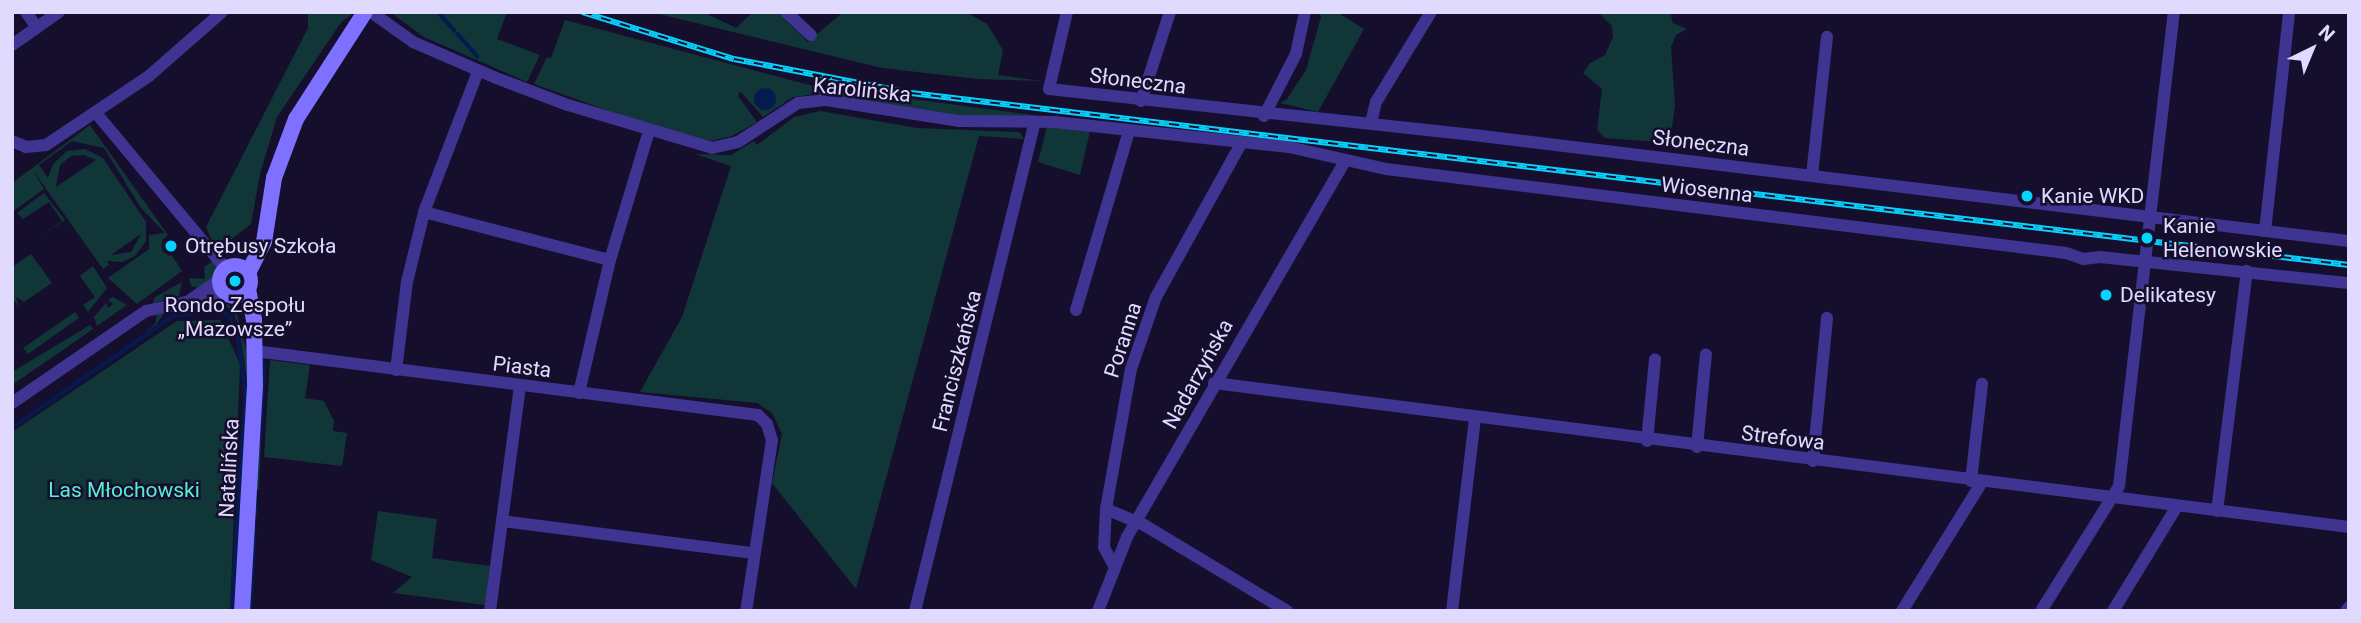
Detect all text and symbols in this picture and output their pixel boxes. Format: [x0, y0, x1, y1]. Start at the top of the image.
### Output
north arrow [2277, 14, 2347, 84]
text: N [2314, 20, 2339, 46]
street label: Słoneczna [1088, 63, 1188, 99]
street label: Karolińska [812, 72, 912, 108]
street label: Słoneczna [1651, 125, 1751, 161]
street label: Wiosenna [1660, 172, 1754, 208]
place label: Kanie WKD [2041, 183, 2144, 209]
marker: Kanie WKD [2019, 188, 2035, 204]
place label: Kanie Helenowskie [2163, 213, 2282, 263]
marker: Kanie Helenowskie [2137, 228, 2157, 248]
place label: Otrębusy Szkoła [185, 233, 336, 259]
marker: Otrębusy Szkoła [163, 238, 179, 254]
marker: Rondo Zespołu „Mazowsze” [227, 273, 243, 289]
place label: Delikatesy [2120, 282, 2216, 308]
marker: Delikatesy [2098, 287, 2114, 303]
street label: Franciszkańska [927, 288, 987, 434]
place label: Rondo Zespołu „Mazowsze” [165, 292, 305, 342]
street label: Poranna [1099, 299, 1147, 381]
street label: Nadarzyńska [1157, 315, 1239, 433]
street label: Piasta [491, 351, 553, 383]
street label: Natalińska [214, 418, 244, 518]
street label: Strefowa [1740, 420, 1826, 456]
park label: Las Młochowski [48, 477, 200, 503]

